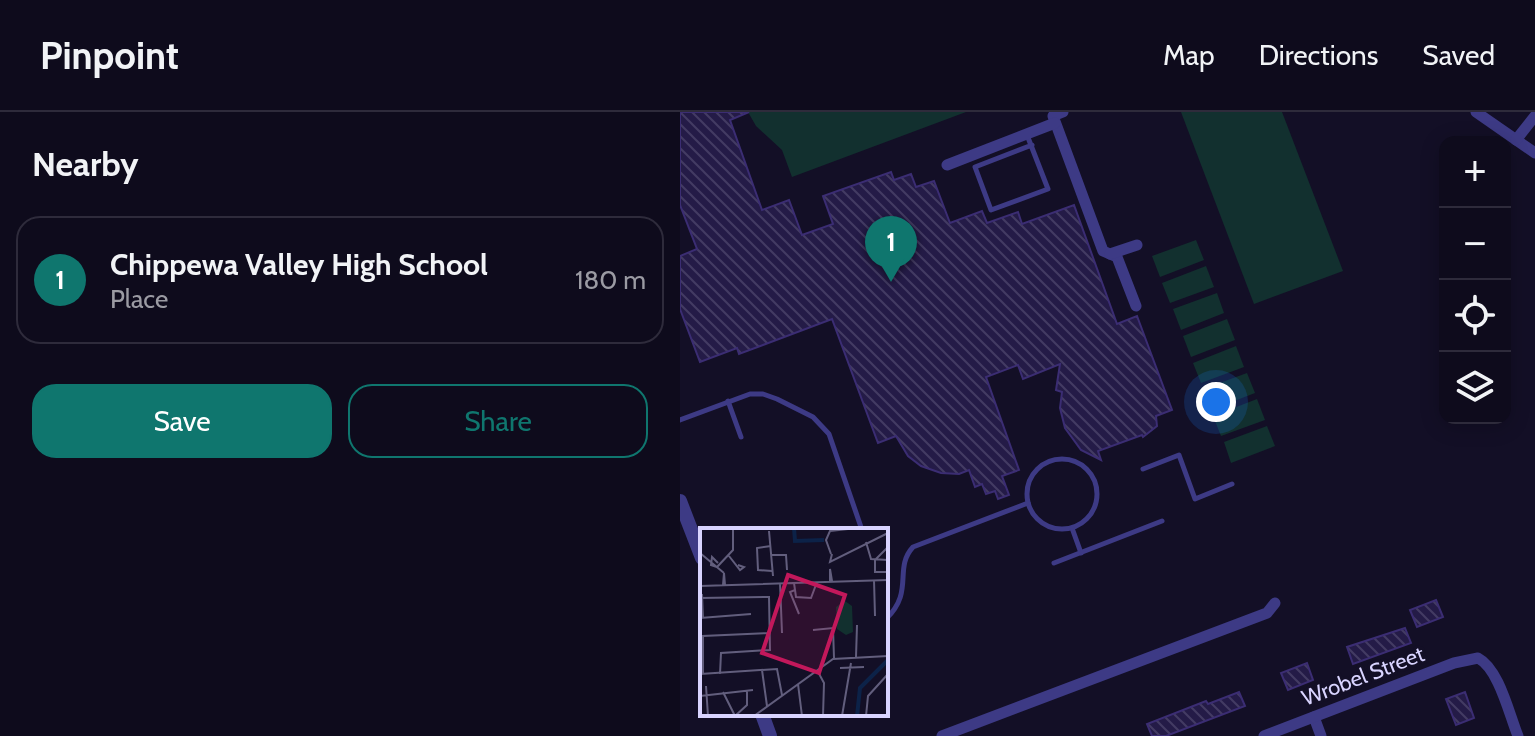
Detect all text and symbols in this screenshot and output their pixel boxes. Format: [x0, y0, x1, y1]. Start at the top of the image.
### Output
text: Pinpoint [40, 32, 179, 79]
text: Map [1163, 38, 1215, 72]
text: Directions [1259, 38, 1378, 72]
text: Saved [1422, 38, 1495, 72]
map controls [1439, 136, 1511, 424]
button: + [1439, 136, 1511, 208]
text: Nearby [32, 143, 139, 185]
button: − [1439, 208, 1511, 280]
pin: 1 [865, 216, 917, 282]
text: Chippewa Valley High School [110, 246, 488, 283]
text: 1 [55, 264, 65, 296]
text: 180 m [575, 264, 646, 296]
button: locate [1439, 280, 1511, 352]
text: Place [110, 283, 168, 315]
button: layers [1439, 352, 1511, 424]
your location [1196, 382, 1236, 422]
button: Save [32, 384, 332, 458]
button: Share [348, 384, 648, 458]
inset map [700, 528, 888, 716]
street label: Wrobel Street [1298, 640, 1429, 712]

